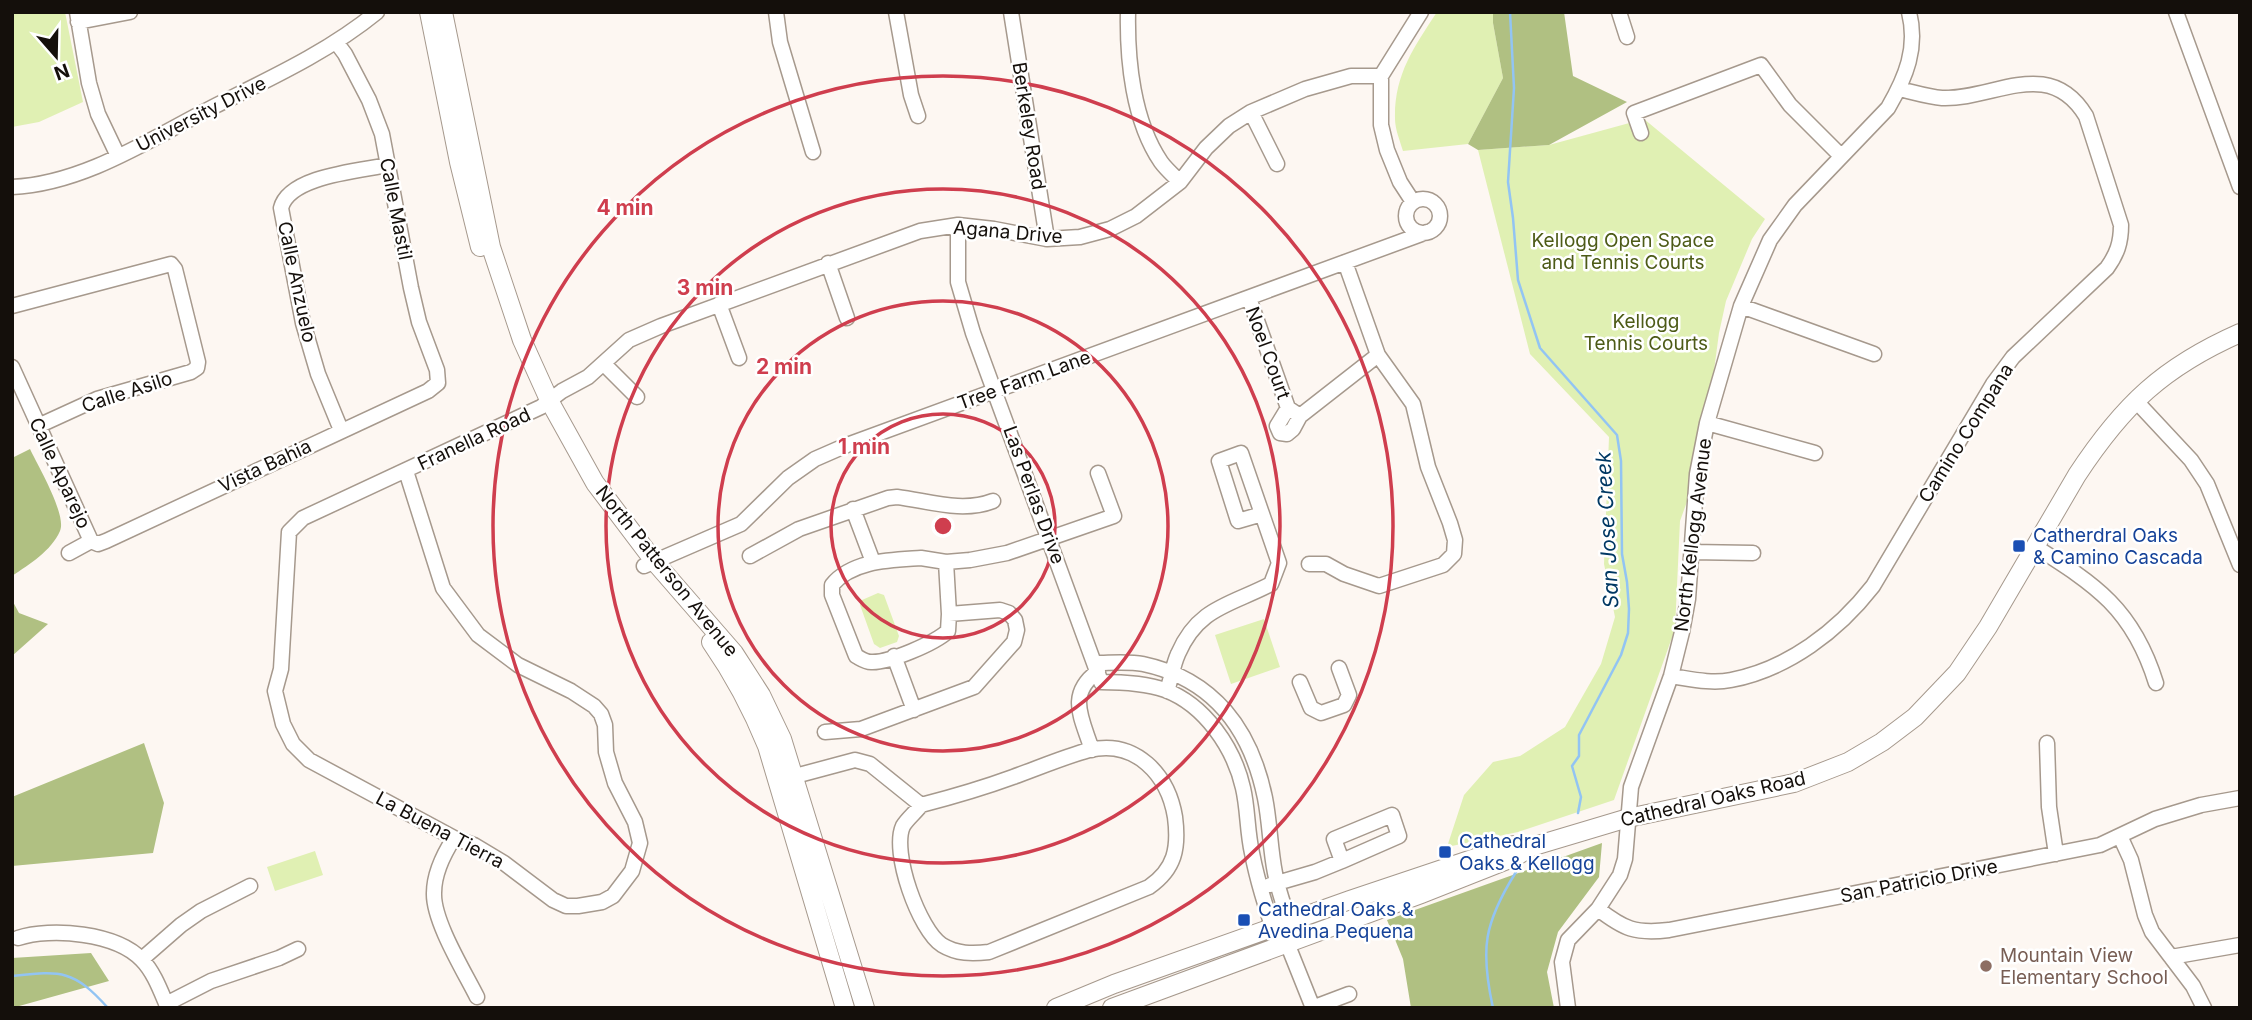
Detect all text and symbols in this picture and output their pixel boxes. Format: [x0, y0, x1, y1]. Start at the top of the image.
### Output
north arrow [21, 21, 91, 91]
text: N [51, 58, 72, 85]
street label: Berkeley Road [1008, 60, 1050, 192]
street label: University Drive [132, 71, 270, 157]
street label: Calle Mastil [375, 156, 417, 262]
text: 4 min [596, 195, 654, 220]
street label: Agana Drive [952, 216, 1064, 248]
street label: Calle Anzuelo [273, 219, 321, 345]
park label: Kellogg Open Space and Tennis Courts [1532, 229, 1714, 274]
text: 3 min [677, 275, 733, 300]
street label: Noel Court [1241, 304, 1295, 402]
park label: Kellogg Tennis Courts [1584, 310, 1708, 355]
street label: Tree Farm Lane [954, 345, 1094, 415]
text: 2 min [756, 354, 812, 379]
street label: Camino Compana [1914, 359, 2018, 507]
street label: Calle Asilo [79, 367, 175, 417]
street label: Franella Road [414, 403, 534, 475]
street label: Calle Aparejo [24, 414, 96, 532]
street label: Las Perlas Drive [998, 423, 1070, 567]
text: 1 min [838, 434, 890, 459]
street label: Vista Bahia [215, 435, 315, 497]
street label: North Kellogg Avenue [1670, 437, 1716, 633]
water label: San Jose Creek [1590, 451, 1624, 609]
street label: North Patterson Avenue [591, 481, 743, 661]
centre of rings [931, 514, 955, 538]
place label: Catherdral Oaks & Camino Cascada [2033, 524, 2203, 569]
marker: Catherdral Oaks & Camino Cascada [2011, 538, 2027, 554]
street label: Cathedral Oaks Road [1618, 767, 1808, 831]
street label: La Buena Tierra [372, 787, 508, 873]
place label: Cathedral Oaks & Kellogg [1459, 830, 1595, 875]
marker: Cathedral Oaks & Kellogg [1437, 844, 1453, 860]
street label: San Patricio Drive [1838, 854, 2000, 908]
place label: Cathedral Oaks & Avedina Pequena [1258, 898, 1414, 943]
marker: Cathedral Oaks & Avedina Pequena [1236, 912, 1252, 928]
place label: Mountain View Elementary School [2000, 944, 2168, 989]
marker: Mountain View Elementary School [1978, 958, 1994, 974]

